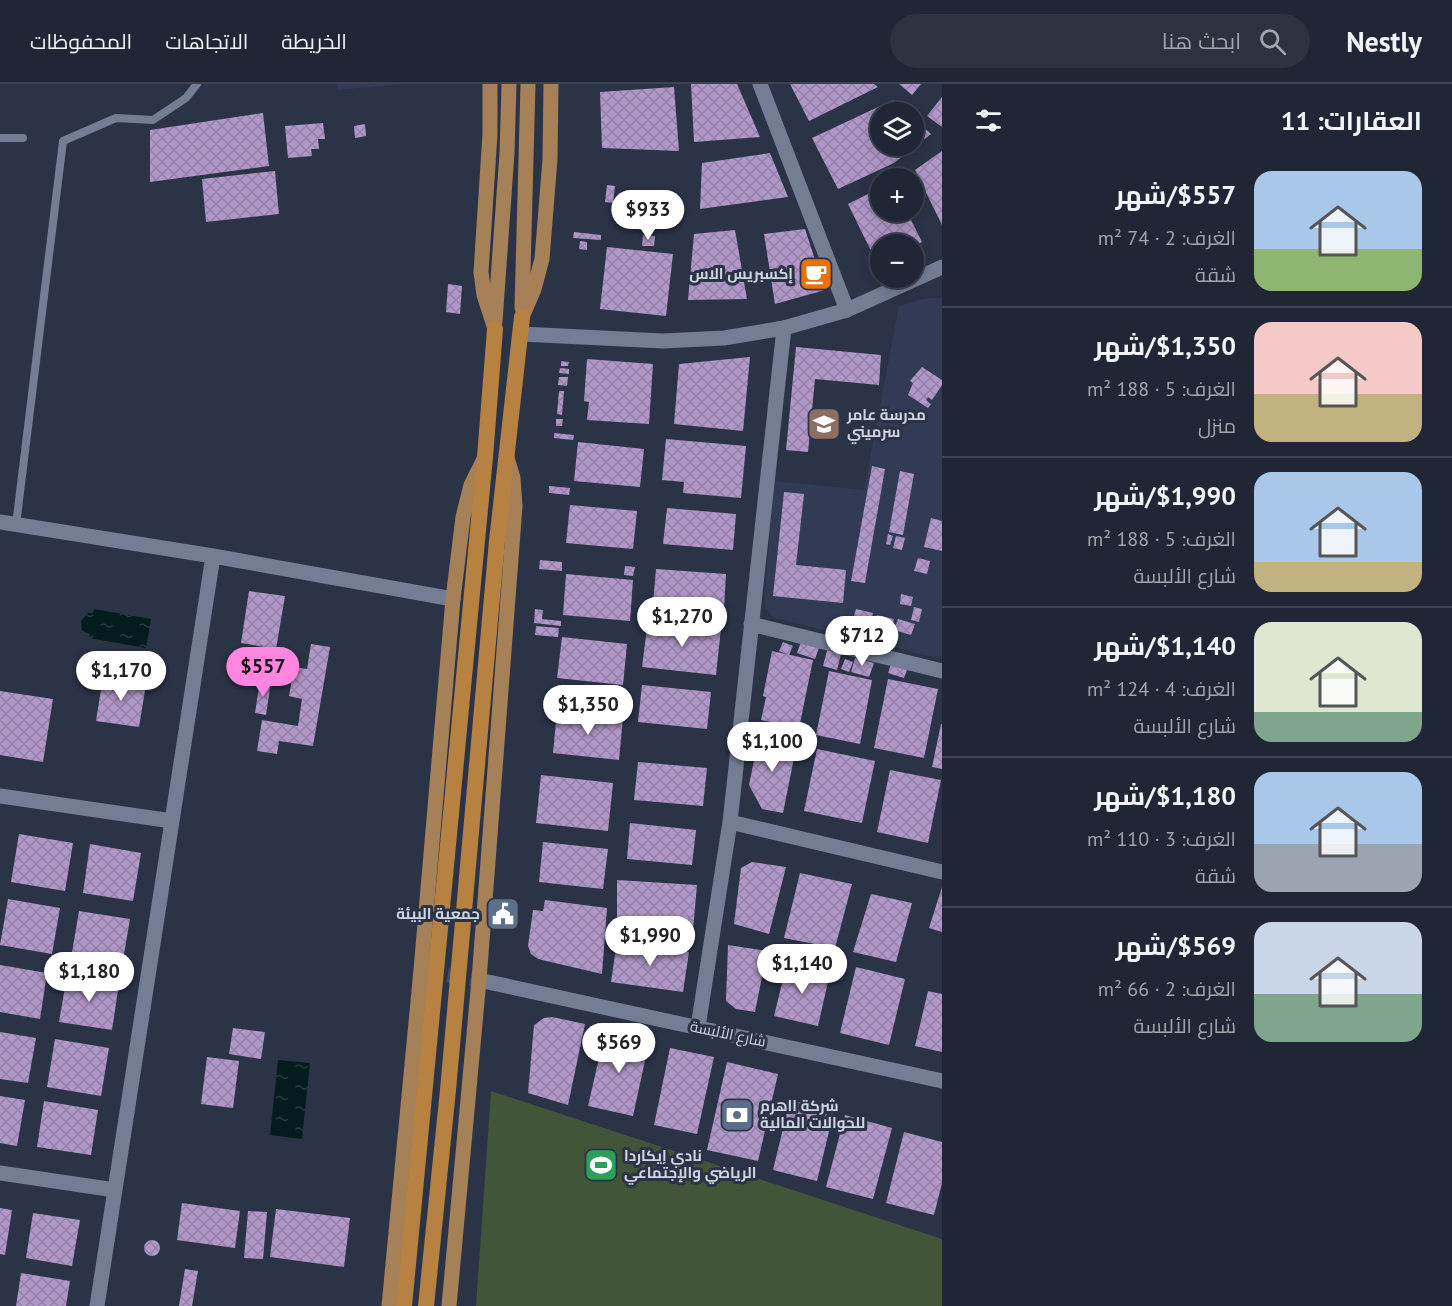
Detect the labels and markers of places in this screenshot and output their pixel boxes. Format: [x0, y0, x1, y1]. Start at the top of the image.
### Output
pin: $933 [612, 190, 684, 241]
cafe icon: إكسبريس الاس [798, 256, 834, 292]
place label: إكسبريس الاس [689, 264, 793, 284]
place label: مدرسة عامر سرميني [846, 405, 926, 444]
school or university icon: مدرسة عامر سرميني [806, 406, 842, 442]
pin: $1,270 [633, 597, 731, 648]
pin: $712 [826, 616, 898, 667]
pin: $557 [227, 647, 299, 698]
pin: $1,170 [72, 651, 170, 702]
pin: $1,350 [539, 685, 637, 736]
pin: $1,100 [723, 722, 821, 773]
public building icon: جمعية البيئة [485, 896, 521, 932]
place label: جمعية البيئة [396, 904, 480, 923]
pin: $1,990 [601, 916, 699, 967]
pin: $1,140 [753, 944, 851, 995]
pin: $1,180 [40, 952, 138, 1003]
pin: $569 [583, 1023, 655, 1074]
place label: شركة ااهرم للحوالات المالية [760, 1096, 865, 1132]
bank icon: شركة ااهرم للحوالات المالية [719, 1097, 755, 1133]
place label: نادي إيكاردا الرياضي والإجتماعي [624, 1146, 756, 1185]
sports icon: نادي إيكاردا الرياضي والإجتماعي [583, 1147, 619, 1183]

